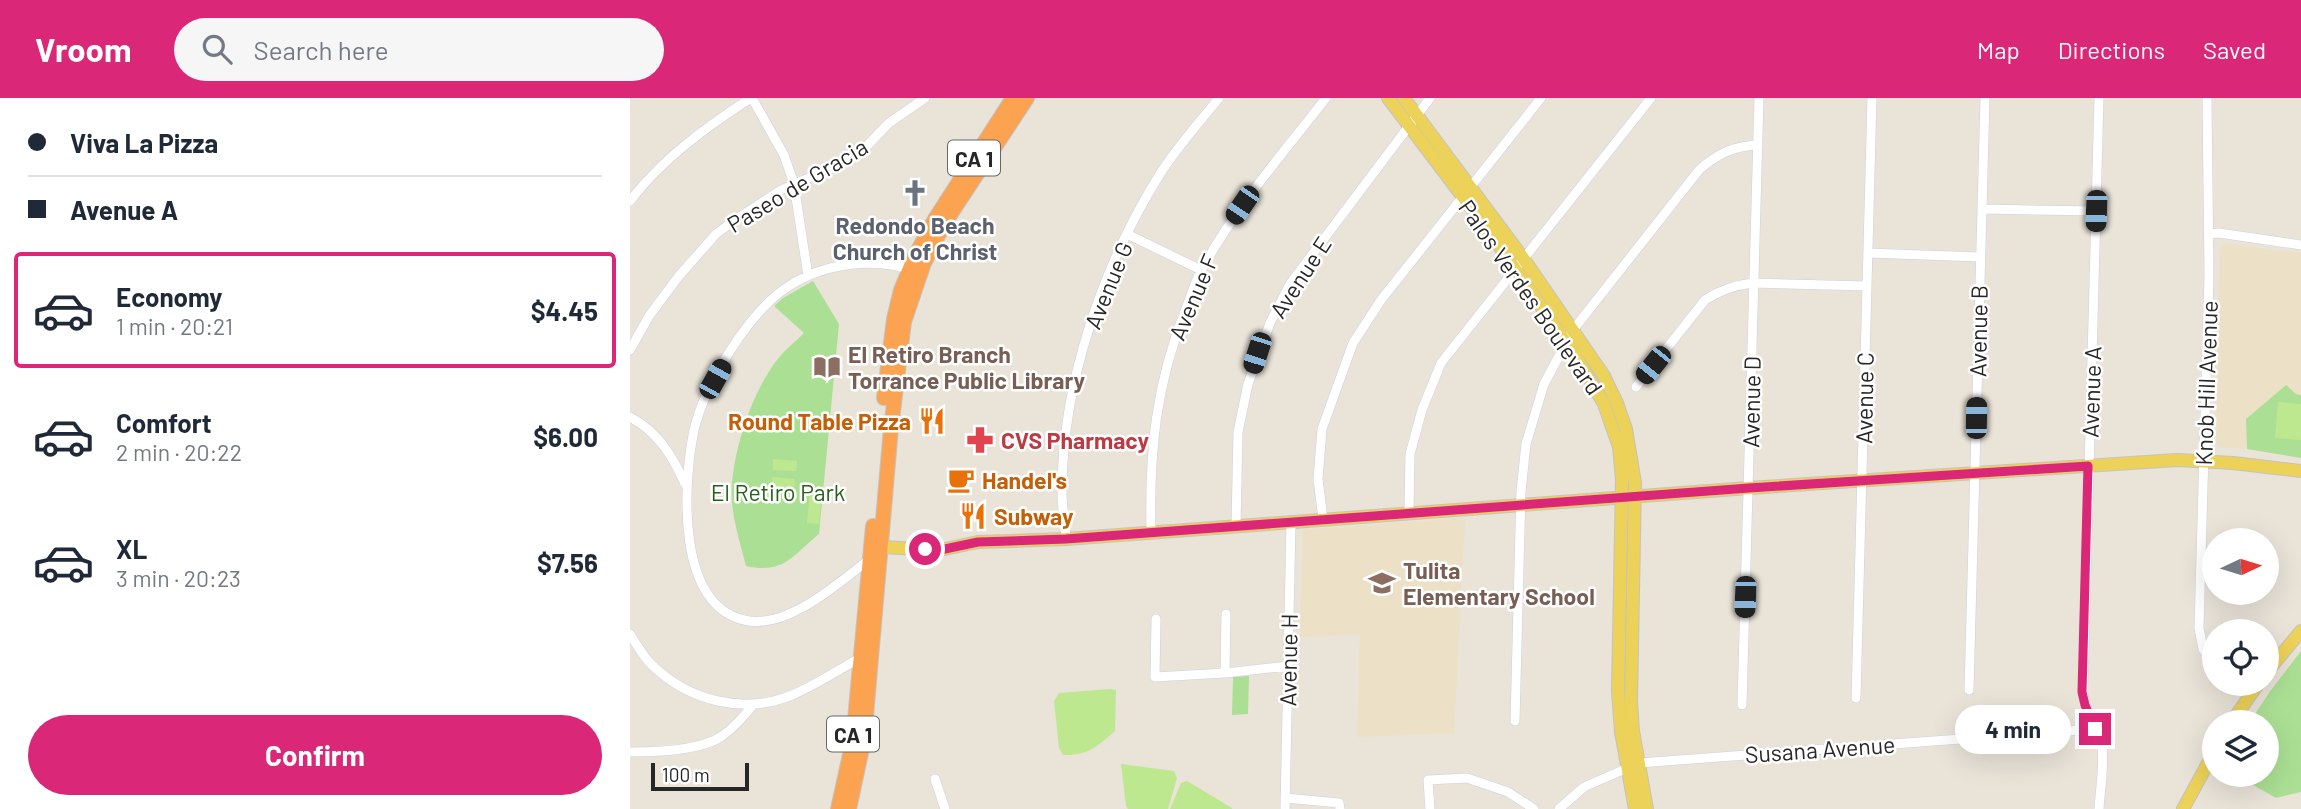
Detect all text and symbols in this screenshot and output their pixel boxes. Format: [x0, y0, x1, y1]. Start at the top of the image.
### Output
search box [174, 18, 664, 81]
text: Vroom [35, 29, 132, 69]
icon: search [198, 30, 236, 68]
text: Search here [254, 34, 389, 65]
text: Map [1977, 35, 2020, 64]
text: Directions [2058, 35, 2165, 64]
text: Saved [2203, 35, 2266, 64]
text: Viva La Pizza [70, 127, 218, 158]
street label: Paseo de Gracia [722, 132, 872, 238]
road number: CA 1 [948, 140, 1000, 176]
church icon: Redondo Beach Church of Christ [900, 178, 930, 208]
car [1222, 182, 1263, 228]
car [2085, 190, 2108, 232]
text: Avenue A [70, 194, 178, 225]
street label: Palos Verdes Boulevard [1453, 194, 1609, 400]
place label: Redondo Beach Church of Christ [833, 211, 997, 265]
street label: Avenue E [1263, 231, 1337, 323]
street label: Avenue G [1078, 237, 1138, 333]
street label: Avenue F [1162, 250, 1224, 344]
icon: car [32, 279, 95, 342]
text: Economy [116, 281, 222, 312]
street label: Avenue B [1963, 285, 1993, 377]
text: $4.45 [531, 295, 598, 326]
street label: Knob Hill Avenue [2189, 300, 2223, 466]
text: 1 min · 20:21 [116, 312, 233, 340]
car [1241, 330, 1274, 376]
place label: El Retiro Branch Torrance Public Library [848, 340, 1085, 394]
car [1632, 342, 1675, 388]
street label: Avenue A [2075, 346, 2107, 438]
library icon: El Retiro Branch Torrance Public Library [812, 352, 842, 382]
street label: Avenue C [1849, 352, 1879, 444]
car [696, 356, 735, 402]
street label: Avenue D [1736, 356, 1766, 448]
car [1966, 397, 1987, 439]
icon: car [32, 405, 95, 468]
restaurant icon: Round Table Pizza [917, 406, 947, 436]
text: Comfort [116, 407, 212, 438]
place label: Round Table Pizza [728, 407, 911, 435]
text: $6.00 [533, 421, 598, 452]
pharmacy icon: CVS Pharmacy [965, 425, 995, 455]
place label: CVS Pharmacy [1001, 426, 1149, 454]
text: 2 min · 20:22 [116, 438, 242, 466]
cafe icon: Handel's [946, 465, 976, 495]
place label: Handel's [982, 466, 1067, 494]
park label: El Retiro Park [711, 478, 845, 506]
restaurant icon: Subway [958, 501, 988, 531]
place label: Subway [994, 502, 1074, 530]
north arrow [2202, 528, 2278, 606]
map controls [2202, 528, 2279, 787]
icon: car [32, 531, 95, 594]
text: XL [116, 533, 147, 564]
route start [909, 533, 941, 565]
text: $7.56 [537, 547, 598, 578]
place label: Tulita Elementary School [1403, 556, 1595, 610]
text: 3 min · 20:23 [116, 564, 241, 592]
school or university icon: Tulita Elementary School [1367, 568, 1397, 598]
car [1734, 576, 1757, 618]
street label: Avenue H [1273, 613, 1303, 707]
button: locate [2202, 619, 2279, 696]
callout: 4 min [1955, 704, 2070, 754]
button: layers [2202, 710, 2279, 787]
route end [2079, 713, 2111, 745]
button: Confirm [28, 715, 602, 795]
text: 4 min [1985, 715, 2041, 743]
road number: CA 1 [827, 716, 879, 752]
street label: Susana Avenue [1744, 730, 1896, 768]
scale bar [651, 760, 749, 792]
text: 100 m [662, 763, 710, 786]

